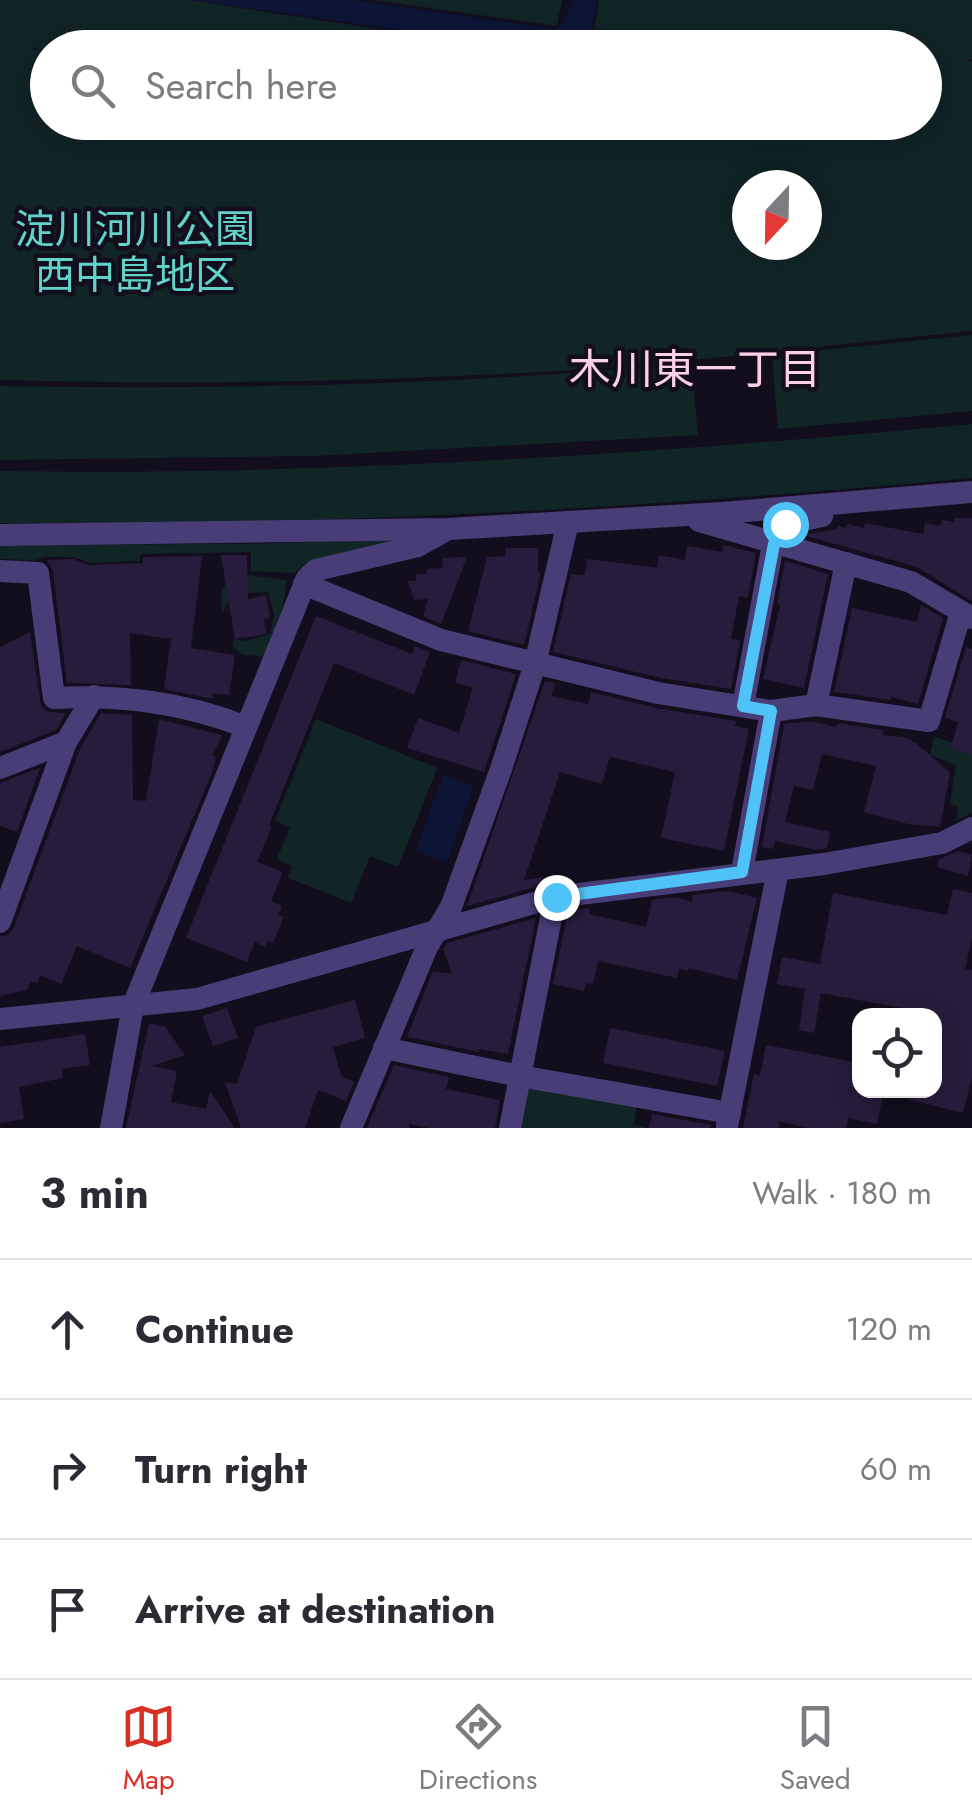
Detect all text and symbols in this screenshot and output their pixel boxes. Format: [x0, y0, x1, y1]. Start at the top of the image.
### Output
search box [30, 30, 942, 140]
icon: search [65, 58, 120, 113]
text: Search here [145, 58, 337, 113]
north arrow [732, 170, 822, 260]
park label: 淀川河川公園 西中島地区 [15, 200, 255, 304]
district label: 木川東一丁目 [569, 339, 821, 400]
route start [763, 502, 809, 548]
route end [534, 875, 580, 921]
map controls [852, 1008, 942, 1098]
button: locate [852, 1008, 942, 1098]
text: 3 min [40, 1163, 149, 1224]
text: Walk · 180 m [752, 1170, 932, 1216]
icon: ahead [40, 1302, 95, 1357]
text: Continue [135, 1302, 294, 1357]
text: 120 m [846, 1306, 932, 1352]
icon: right [40, 1442, 95, 1497]
text: Turn right [135, 1442, 307, 1497]
text: 60 m [860, 1446, 932, 1492]
icon: arrive [40, 1582, 95, 1637]
text: Arrive at destination [135, 1582, 496, 1637]
tab: Map [121, 1699, 176, 1800]
tab: Directions [419, 1699, 537, 1800]
tab: Saved [780, 1699, 851, 1800]

